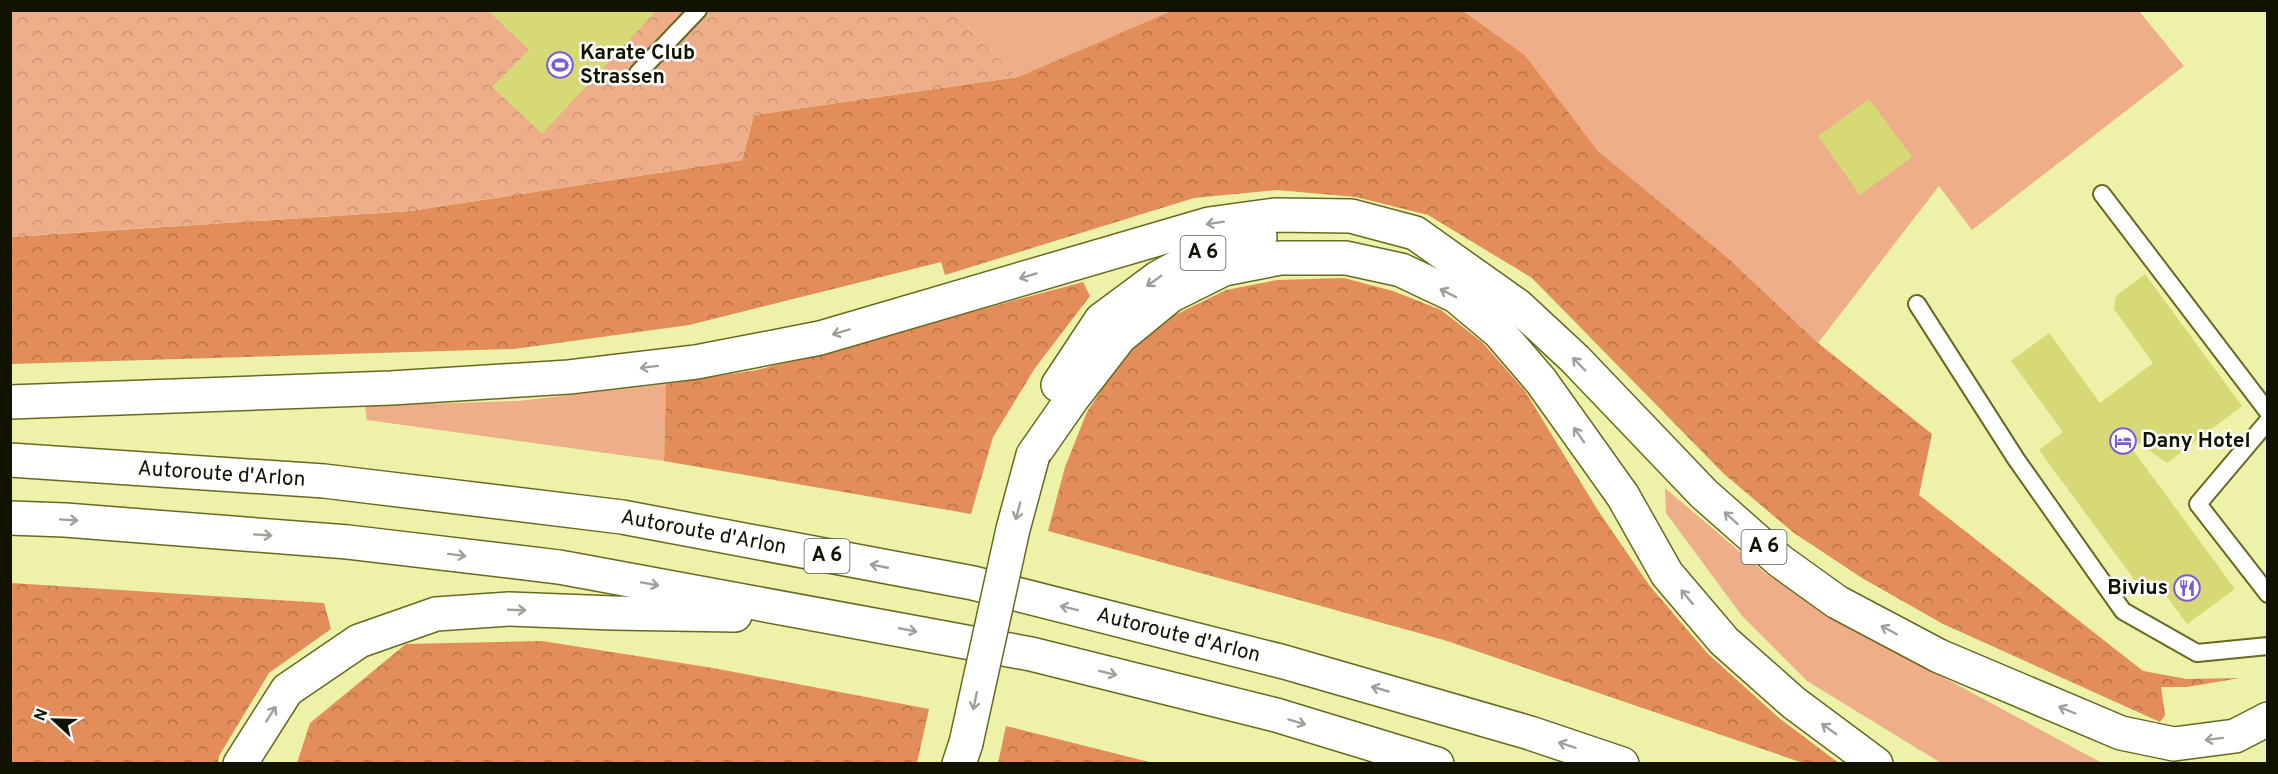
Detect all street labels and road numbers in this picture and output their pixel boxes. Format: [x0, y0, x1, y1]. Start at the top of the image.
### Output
road number: A 6 [1180, 236, 1226, 270]
street label: Autoroute d'Arlon [137, 455, 306, 493]
street label: Autoroute d'Arlon [619, 504, 789, 561]
road number: A 6 [1742, 530, 1786, 564]
road number: A 6 [804, 539, 850, 573]
street label: Autoroute d'Arlon [1094, 601, 1263, 669]

